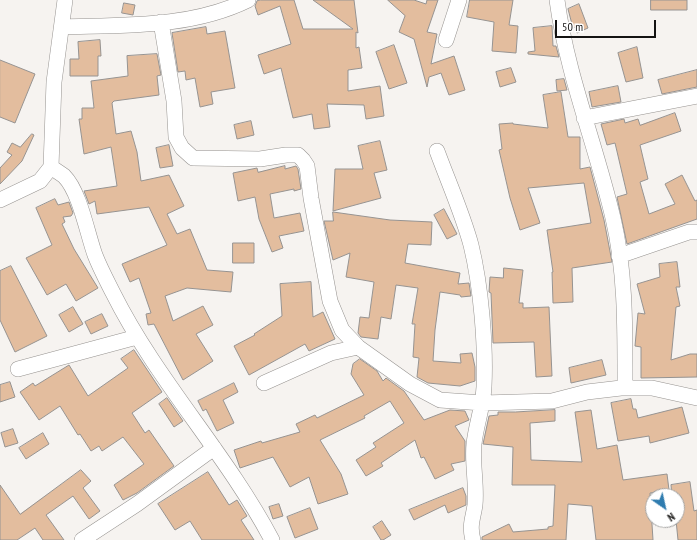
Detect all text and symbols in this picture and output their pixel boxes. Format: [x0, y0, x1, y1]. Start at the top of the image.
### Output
scale bar [557, 12, 658, 38]
text: 50 m [562, 19, 583, 34]
north arrow [645, 488, 685, 528]
text: N [665, 510, 678, 525]

